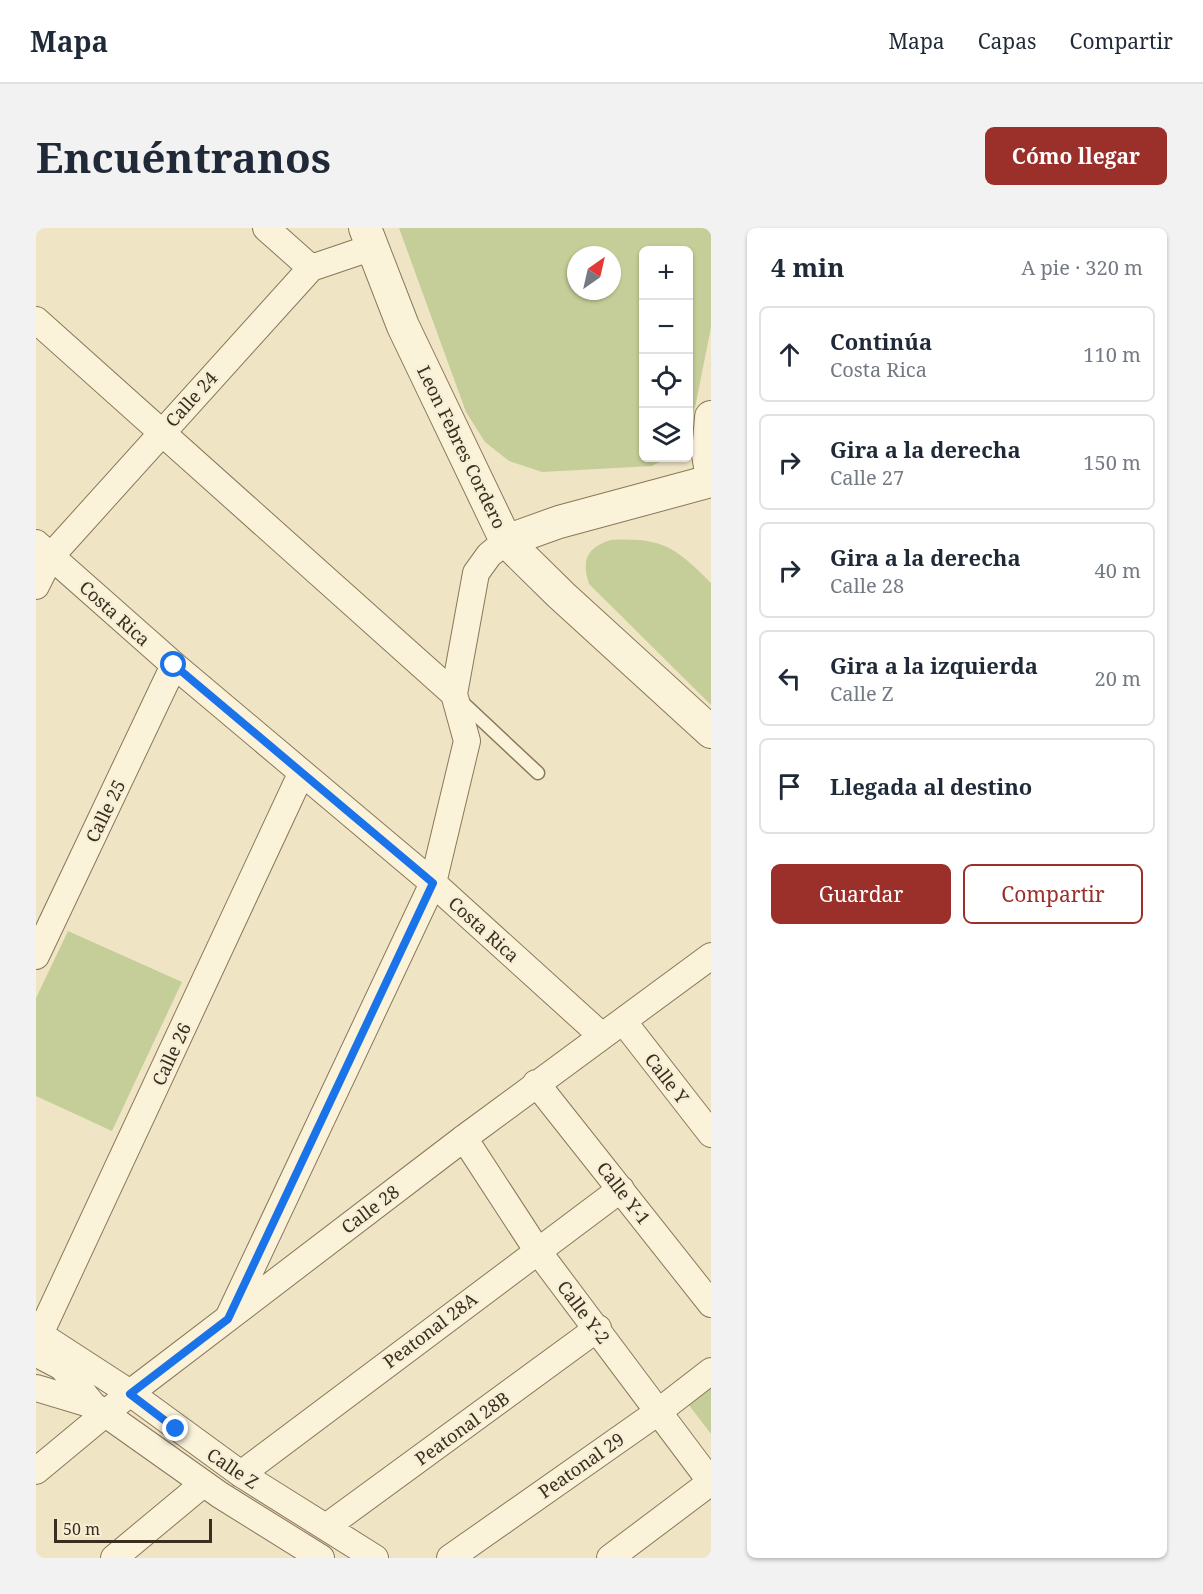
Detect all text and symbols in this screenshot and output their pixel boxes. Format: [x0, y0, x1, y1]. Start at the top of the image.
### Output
text: Mapa [30, 22, 108, 60]
text: Mapa [888, 27, 945, 55]
text: Capas [978, 27, 1037, 55]
text: Compartir [1070, 27, 1173, 55]
button: Cómo llegar [985, 127, 1167, 185]
text: Encuéntranos [36, 128, 331, 185]
north arrow [567, 246, 621, 300]
map controls [639, 246, 693, 462]
button: + [639, 246, 693, 300]
text: 4 min [771, 249, 845, 285]
text: A pie · 320 m [1021, 254, 1143, 281]
button: − [639, 300, 693, 354]
text: Continúa [830, 326, 932, 356]
icon: ahead [773, 338, 806, 371]
text: 110 m [1083, 341, 1141, 368]
button: locate [639, 354, 693, 408]
text: Costa Rica [830, 356, 927, 383]
street label: Leon Febres Cordero [412, 362, 512, 532]
street label: Calle 24 [160, 366, 222, 432]
button: layers [639, 408, 693, 462]
text: Gira a la derecha [830, 434, 1021, 464]
icon: right [773, 446, 806, 479]
text: 150 m [1083, 449, 1141, 476]
text: Calle 27 [830, 464, 904, 491]
text: Gira a la derecha [830, 542, 1021, 572]
icon: right [773, 554, 806, 587]
text: 40 m [1095, 557, 1141, 584]
text: Calle 28 [830, 572, 904, 599]
street label: Costa Rica [75, 575, 155, 651]
text: Gira a la izquierda [830, 650, 1038, 680]
route start [160, 651, 186, 677]
icon: left [773, 662, 806, 695]
text: 20 m [1095, 665, 1141, 692]
text: Calle Z [830, 680, 894, 707]
icon: arrive [773, 770, 806, 803]
text: Llegada al destino [830, 771, 1032, 801]
street label: Calle 25 [80, 776, 130, 846]
button: Guardar [771, 864, 951, 924]
button: Compartir [963, 864, 1143, 924]
street label: Costa Rica [444, 891, 524, 967]
street label: Calle 26 [146, 1019, 196, 1089]
street label: Calle Y [640, 1048, 695, 1109]
street label: Calle Y-1 [592, 1157, 656, 1229]
street label: Calle 28 [336, 1179, 404, 1239]
street label: Calle Y-2 [552, 1275, 616, 1349]
street label: Peatonal 28A [378, 1286, 482, 1373]
street label: Peatonal 28B [410, 1386, 514, 1470]
route end [162, 1415, 188, 1441]
street label: Peatonal 29 [533, 1427, 629, 1503]
street label: Calle Z [203, 1442, 263, 1494]
scale bar [54, 1516, 212, 1544]
text: 50 m [63, 1518, 100, 1540]

